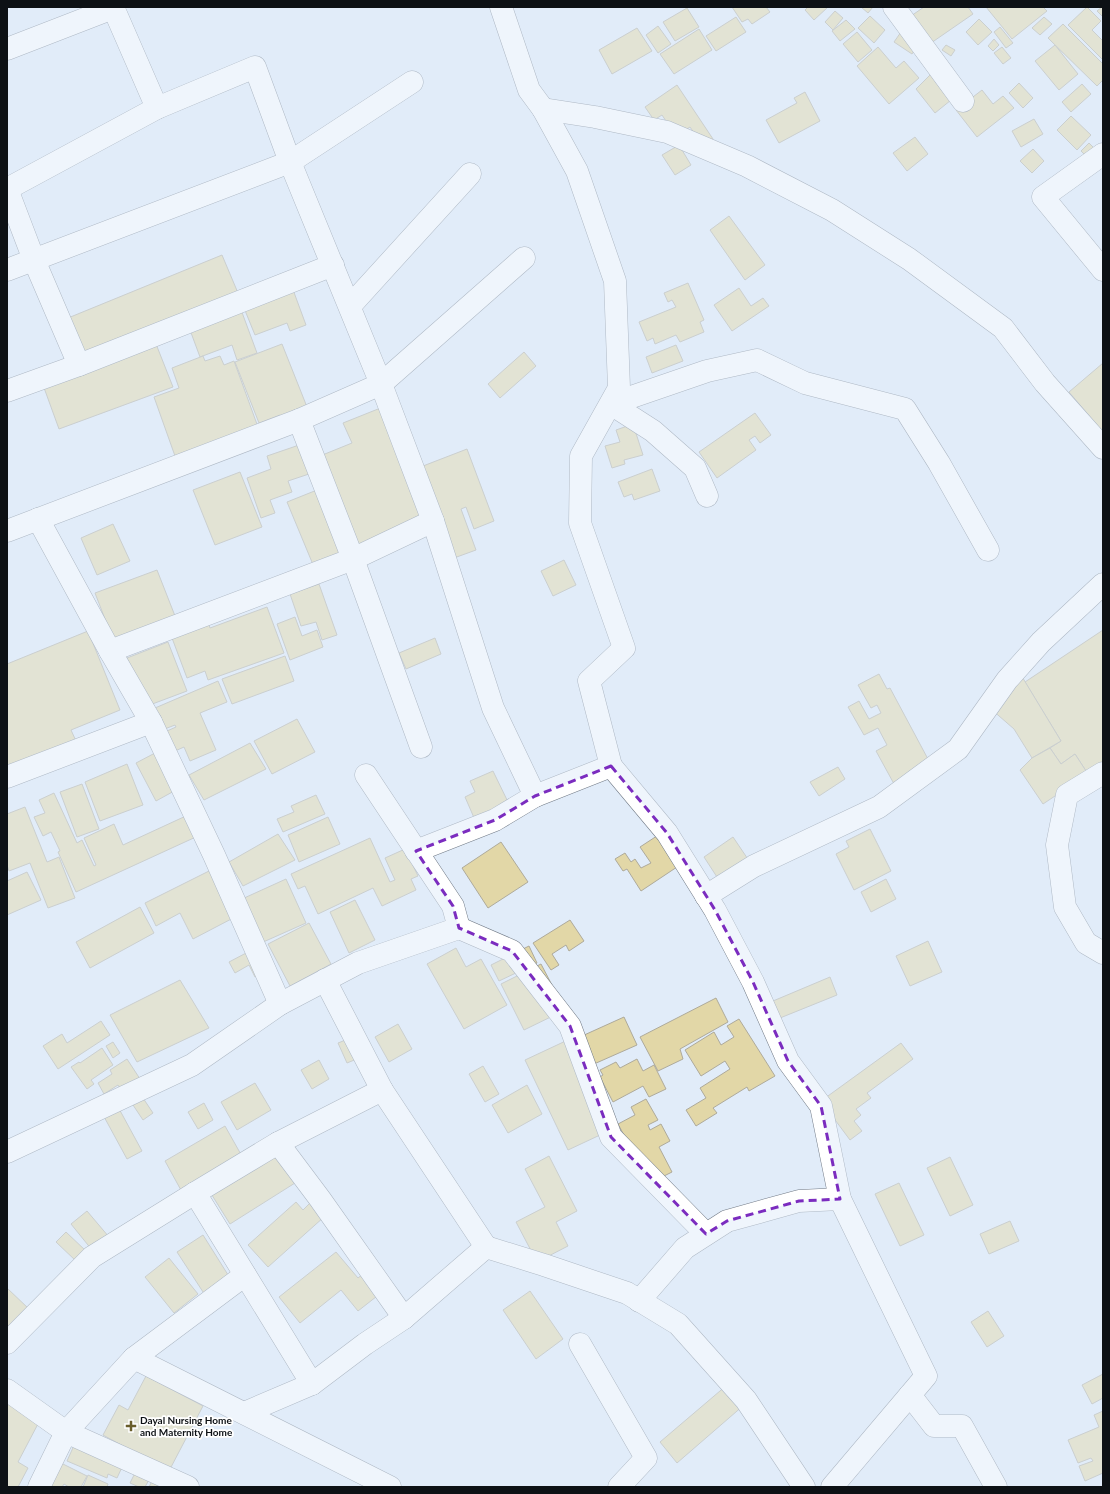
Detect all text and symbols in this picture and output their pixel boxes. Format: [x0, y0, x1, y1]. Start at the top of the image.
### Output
place label: Dayal Nursing Home and Maternity Home [140, 1414, 233, 1438]
marker: Dayal Nursing Home and Maternity Home [125, 1420, 137, 1432]

